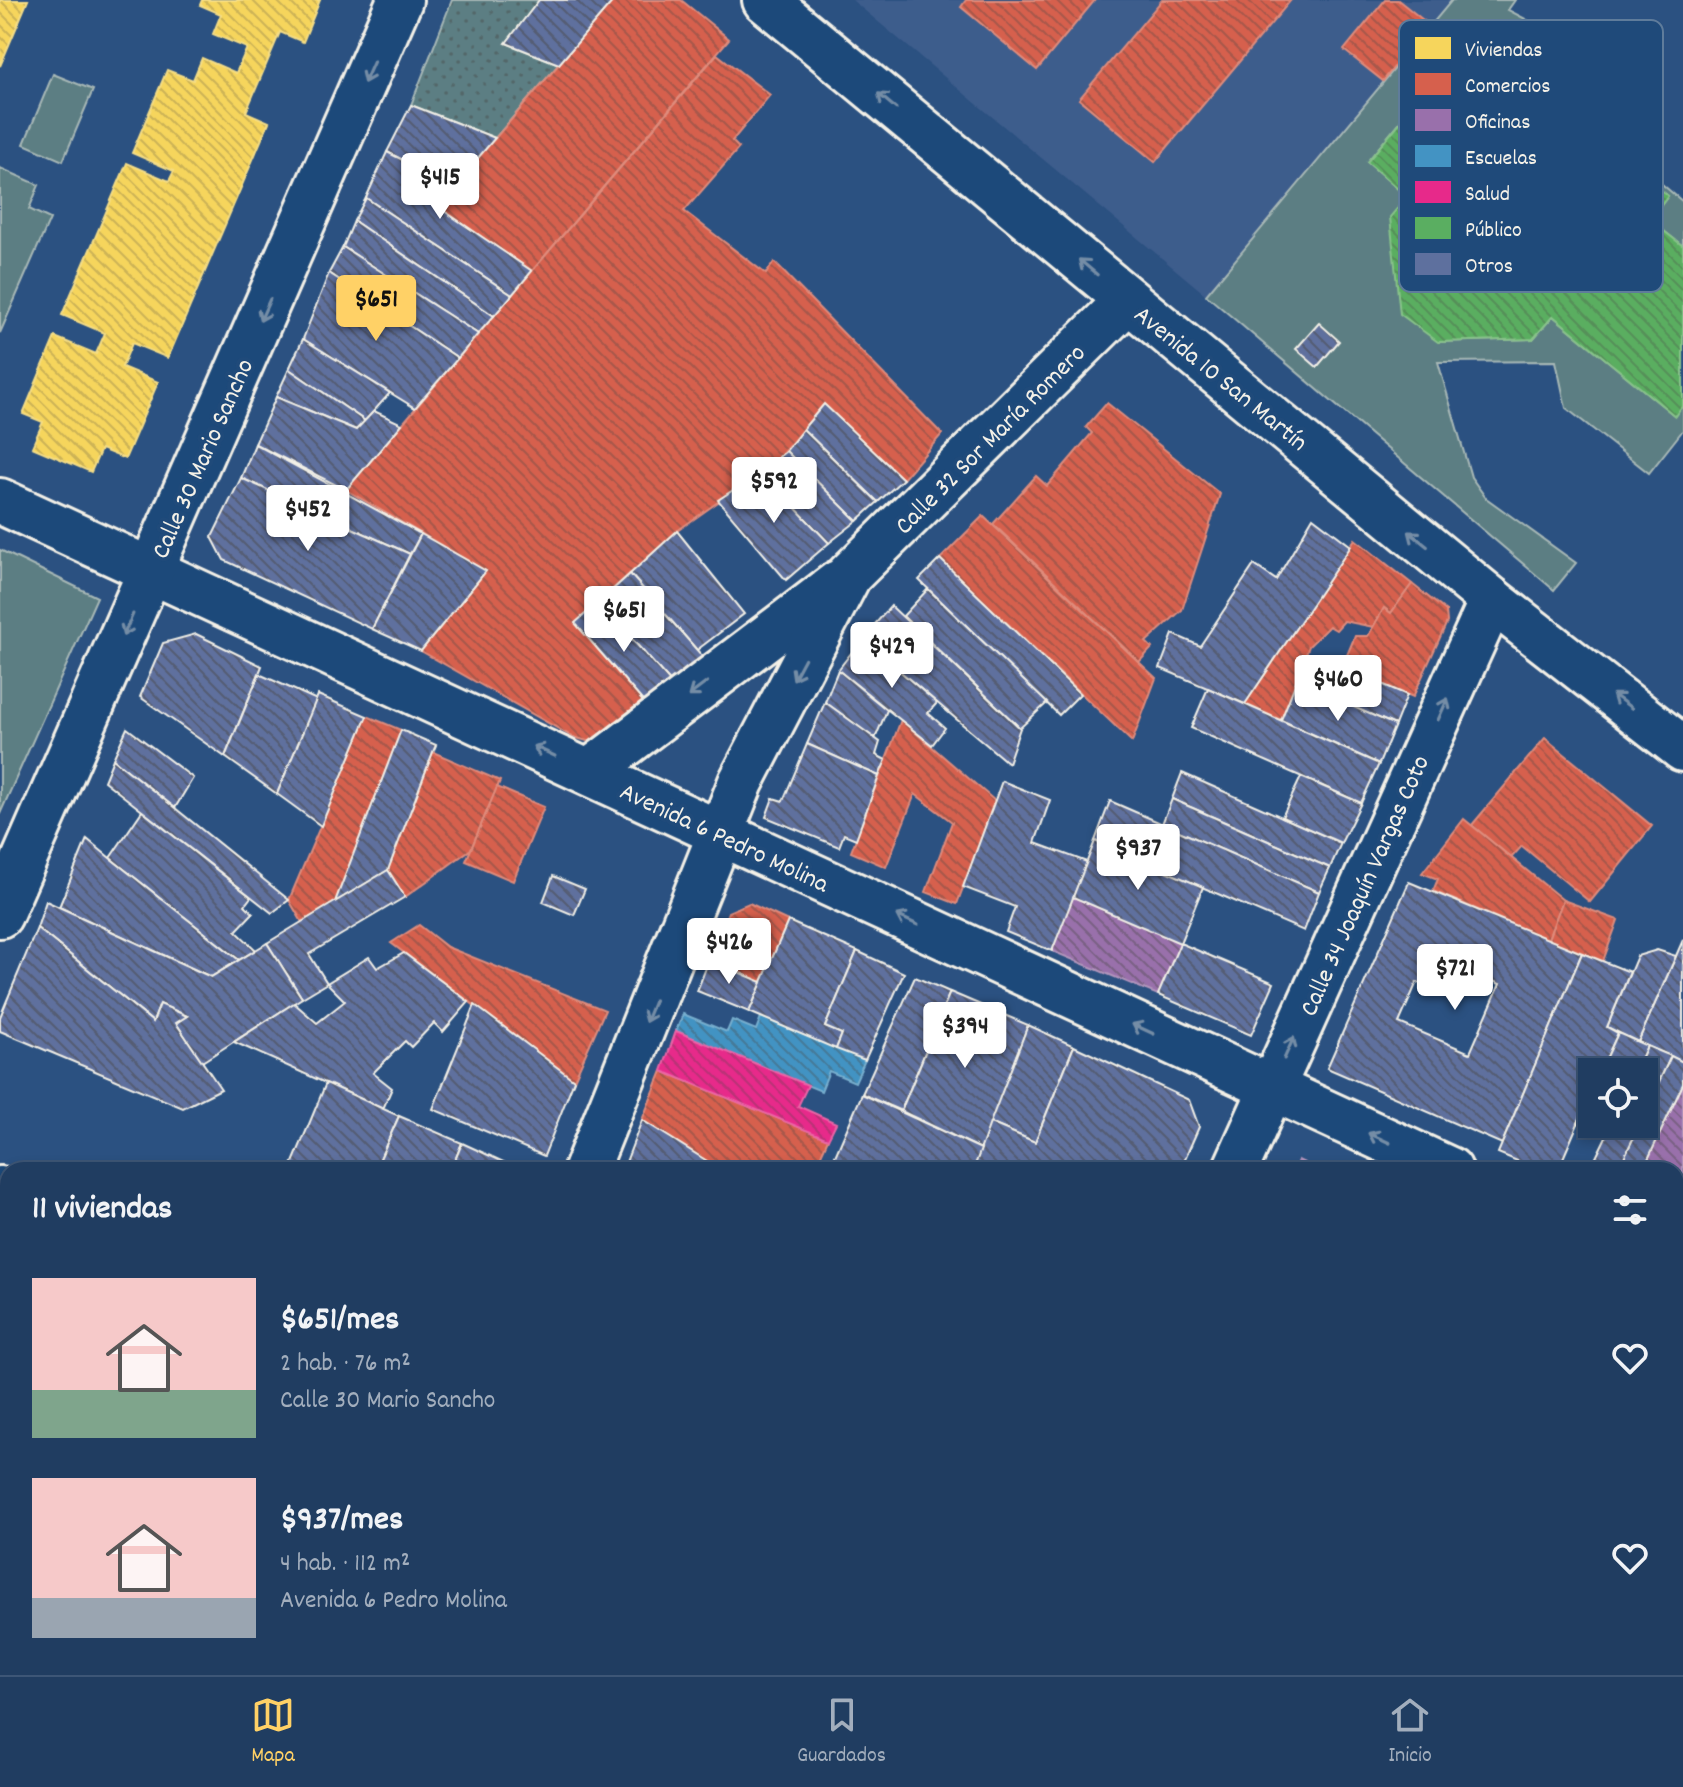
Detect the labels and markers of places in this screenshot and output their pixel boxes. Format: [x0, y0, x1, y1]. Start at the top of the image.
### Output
pin: $415 [393, 153, 487, 221]
pin: $651 [329, 275, 423, 343]
pin: $592 [727, 457, 821, 525]
pin: $452 [261, 485, 355, 553]
pin: $651 [577, 586, 671, 654]
pin: $429 [845, 622, 939, 690]
pin: $460 [1291, 655, 1385, 723]
pin: $937 [1091, 824, 1185, 892]
pin: $426 [682, 918, 776, 986]
pin: $721 [1408, 944, 1502, 1012]
pin: $394 [918, 1002, 1012, 1070]

